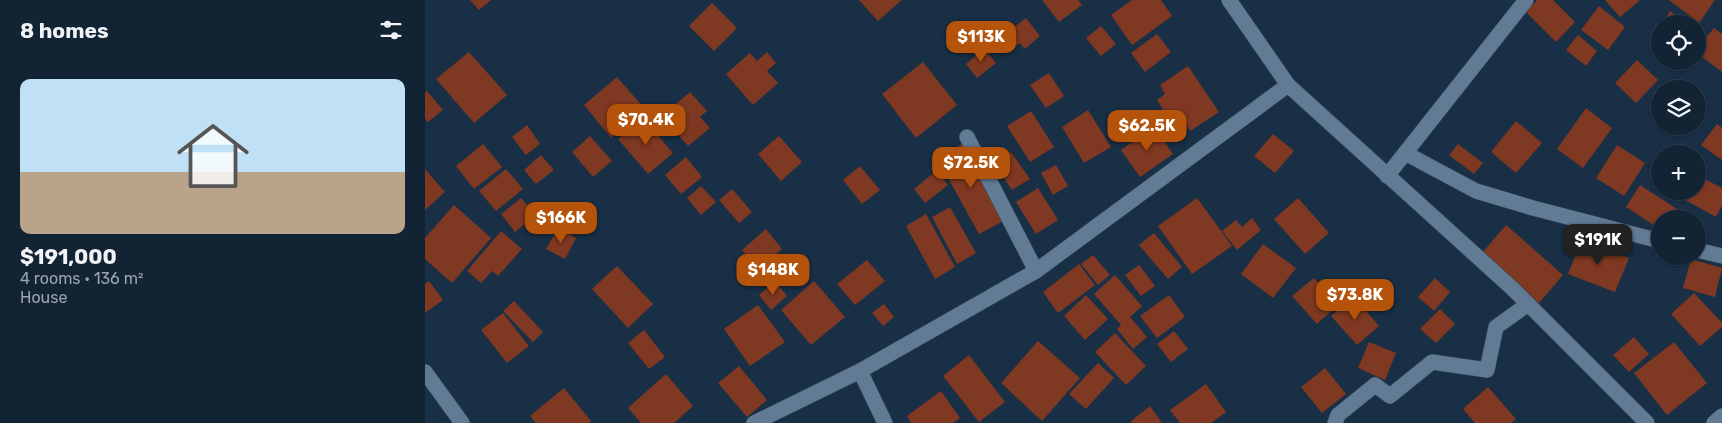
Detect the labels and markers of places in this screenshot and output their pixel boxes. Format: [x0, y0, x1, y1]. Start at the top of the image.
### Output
pin: $113K [946, 20, 1016, 63]
pin: $70.4K [605, 104, 687, 146]
pin: $62.5K [1106, 110, 1188, 152]
pin: $72.5K [930, 146, 1012, 189]
pin: $166K [526, 202, 596, 244]
pin: $191K [1563, 224, 1633, 266]
pin: $148K [738, 254, 808, 296]
pin: $73.8K [1314, 278, 1396, 321]

